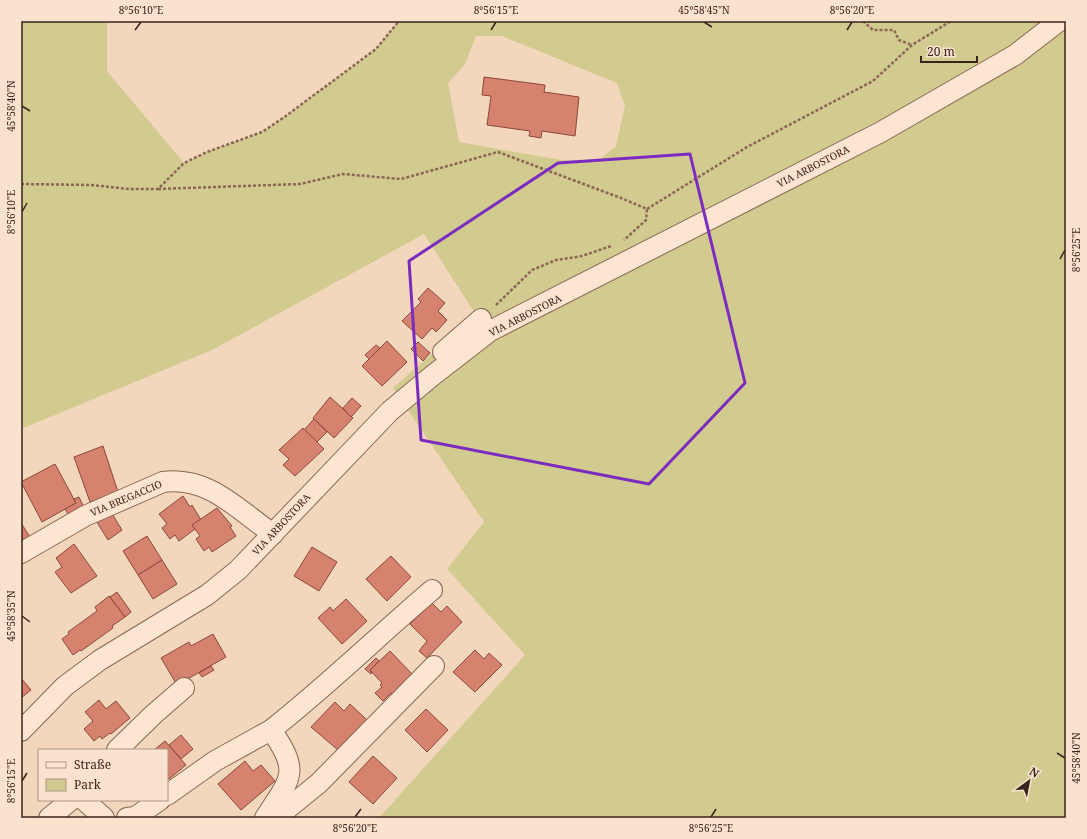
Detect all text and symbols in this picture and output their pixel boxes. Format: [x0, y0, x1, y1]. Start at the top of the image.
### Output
text: 8°56'10"E [119, 3, 163, 17]
text: 8°56'15"E [474, 3, 518, 17]
text: 45°58'45"N [678, 3, 730, 17]
text: 8°56'20"E [830, 3, 874, 17]
scale bar [921, 38, 977, 64]
text: 20 m [927, 43, 955, 60]
text: 45°58'40"N [4, 80, 18, 132]
street label: VIA ARBOSTORA [774, 141, 853, 190]
text: 8°56'10"E [4, 190, 18, 234]
text: 8°56'25"E [1069, 228, 1083, 272]
street label: VIA ARBOSTORA [486, 290, 565, 339]
street label: VIA BREGACCIO [88, 477, 164, 519]
street label: VIA ARBOSTORA [249, 489, 314, 558]
text: 45°58'35"N [4, 590, 18, 642]
text: 45°58'40"N [1069, 732, 1083, 784]
legend [38, 749, 168, 801]
text: Straße [74, 756, 111, 773]
text: 8°56'15"E [4, 759, 18, 803]
north arrow [1009, 761, 1049, 801]
text: N [1027, 763, 1042, 781]
text: Park [74, 776, 102, 793]
text: 8°56'20"E [333, 821, 377, 835]
text: 8°56'25"E [689, 821, 733, 835]

